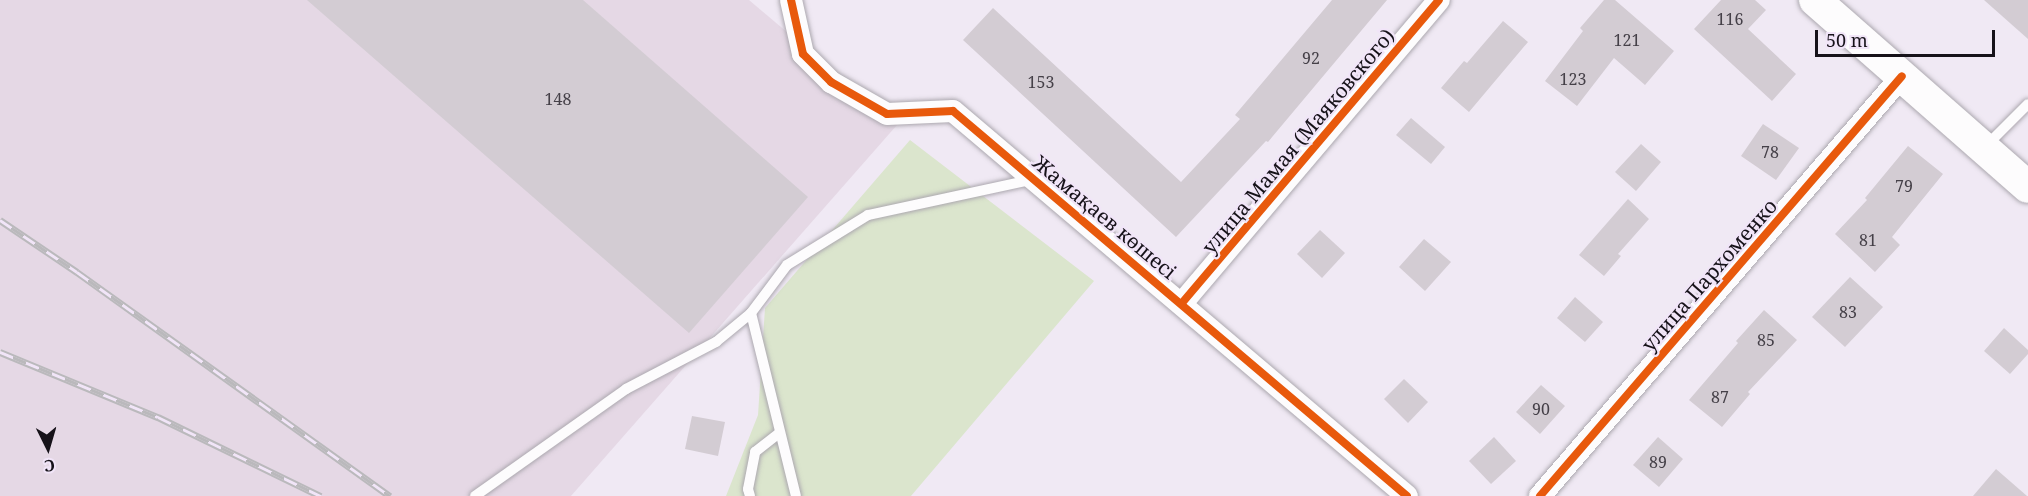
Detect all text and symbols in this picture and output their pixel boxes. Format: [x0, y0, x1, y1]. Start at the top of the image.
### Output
house number: 116 [1717, 9, 1743, 29]
scale bar [1818, 18, 1998, 56]
street label: улица Мамая (Маяковского) [1197, 24, 1399, 258]
text: 50 m [1826, 28, 1868, 52]
house number: 121 [1614, 30, 1640, 50]
house number: 92 [1302, 48, 1320, 68]
house number: 123 [1560, 69, 1586, 89]
house number: 153 [1028, 72, 1054, 92]
house number: 148 [545, 89, 571, 109]
house number: 78 [1761, 142, 1779, 162]
street label: Жамақаев көшесі [1028, 150, 1182, 284]
house number: 79 [1895, 176, 1913, 196]
street label: улица Пархоменко [1636, 194, 1782, 356]
house number: 81 [1859, 230, 1877, 250]
house number: 83 [1839, 302, 1857, 322]
house number: 85 [1757, 330, 1775, 350]
house number: 87 [1711, 387, 1729, 407]
house number: 90 [1532, 399, 1550, 419]
north arrow [18, 418, 78, 478]
house number: 89 [1649, 452, 1667, 472]
text: С [43, 455, 56, 477]

